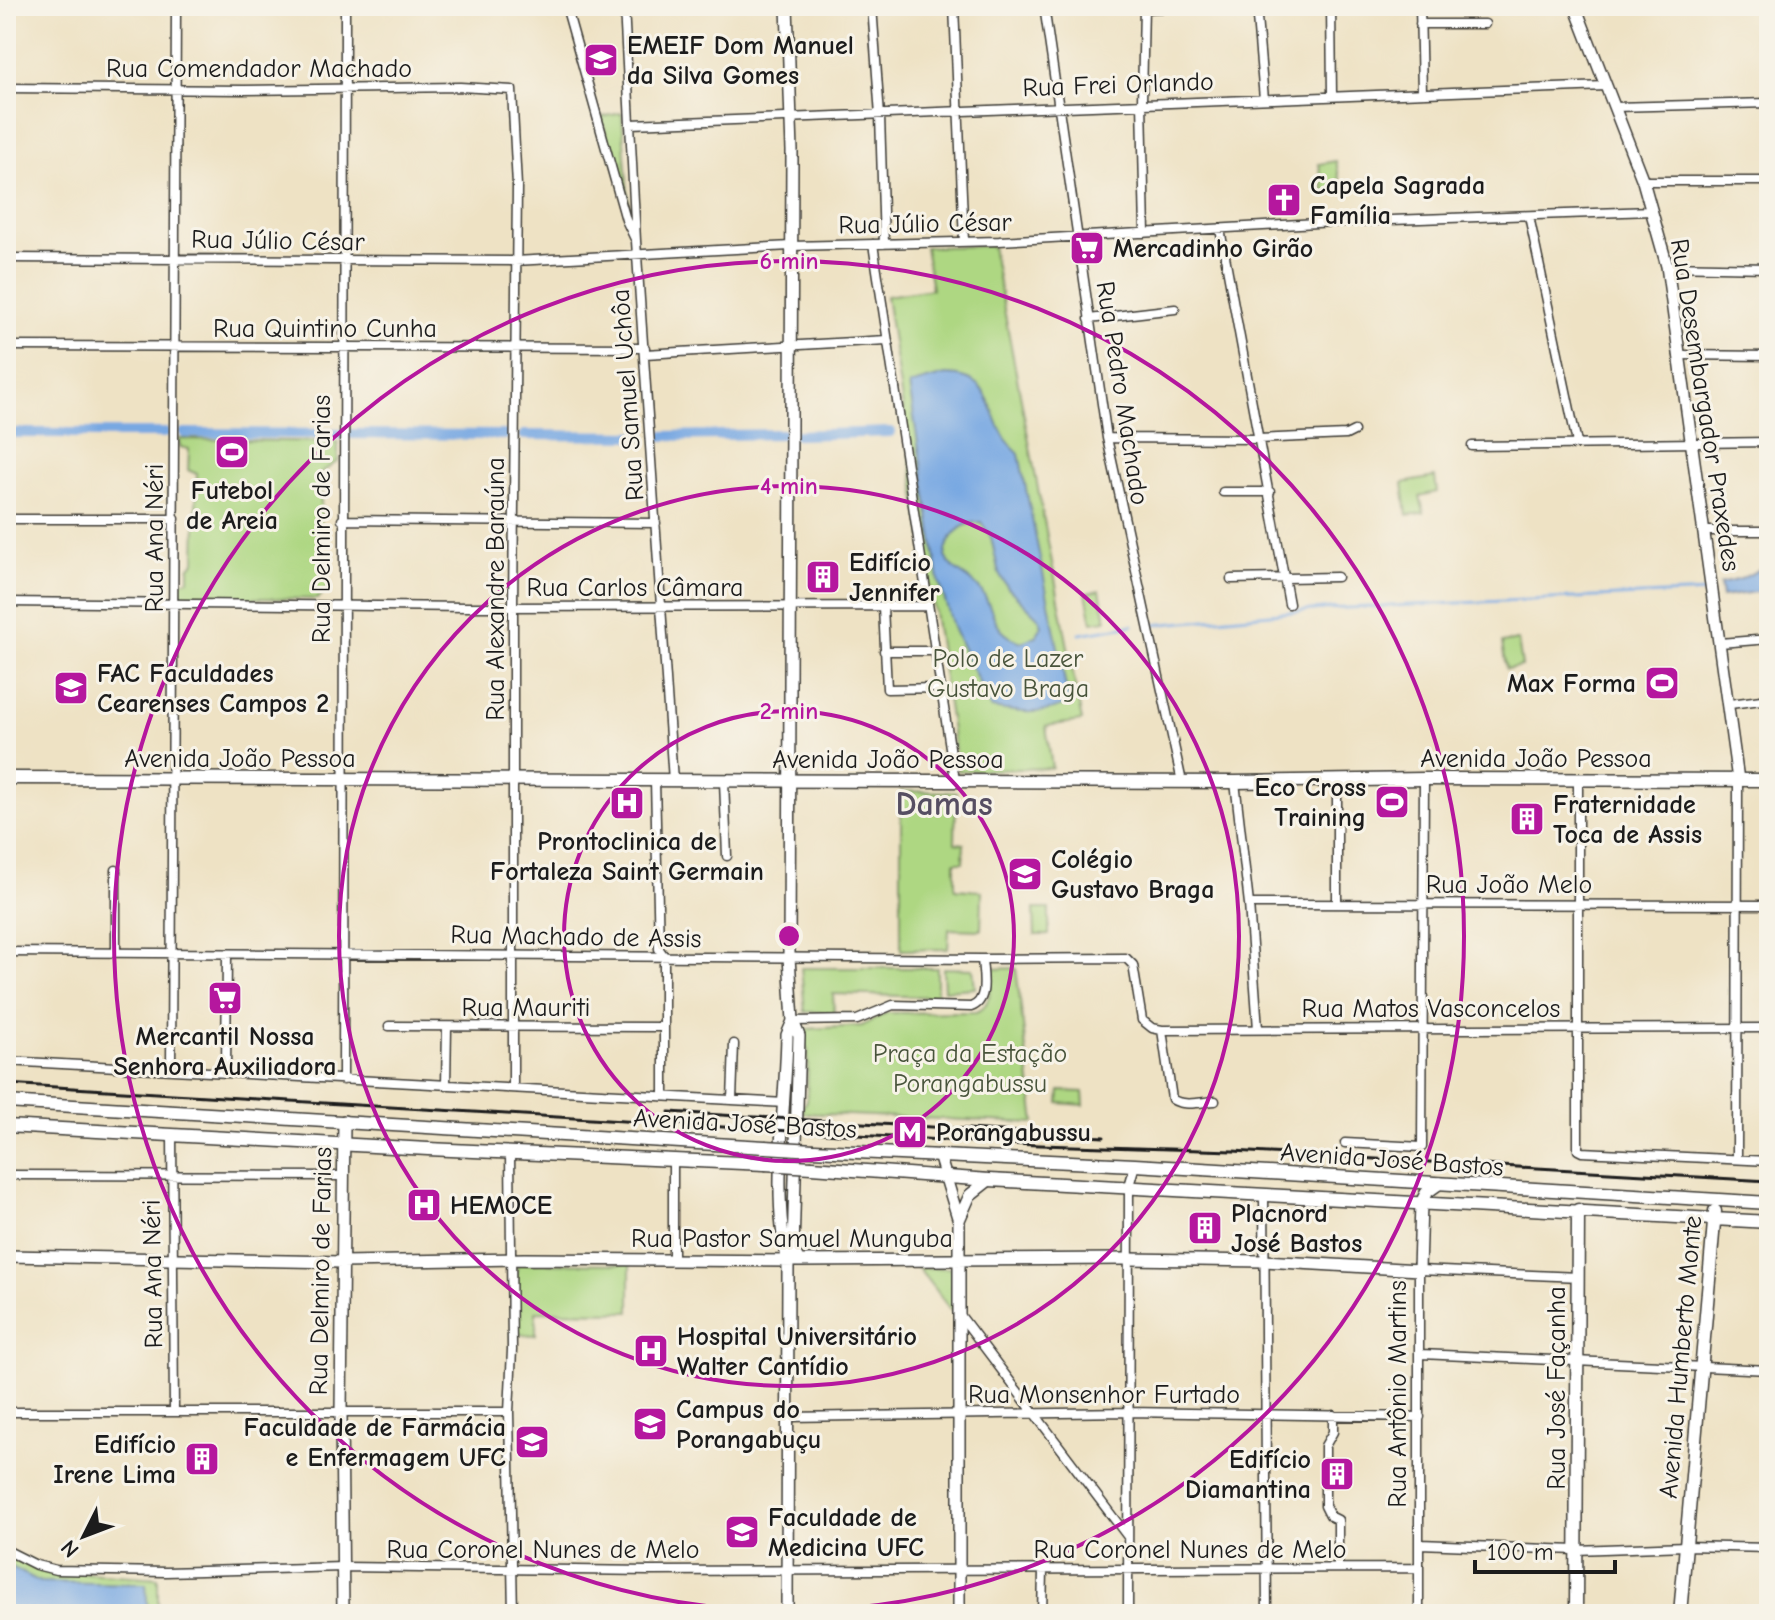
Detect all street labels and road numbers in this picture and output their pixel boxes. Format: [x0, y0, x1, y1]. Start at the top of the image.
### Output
street label: Rua Comendador Machado [106, 54, 412, 84]
street label: Rua Frei Orlando [1022, 67, 1214, 103]
street label: Rua Júlio César [838, 207, 1013, 241]
street label: Rua Júlio César [191, 224, 366, 258]
street label: Rua Desembargador Praxedes [1664, 237, 1746, 574]
street label: Rua Pedro Machado [1090, 279, 1155, 507]
street label: Rua Samuel Uchôa [606, 288, 650, 502]
street label: Rua Quintino Cunha [213, 314, 437, 344]
street label: Rua Delmiro de Farias [307, 395, 337, 643]
street label: Rua Alexandre Baraúna [481, 457, 511, 721]
street label: Rua Ana Néri [140, 464, 170, 612]
street label: Rua Carlos Câmara [527, 573, 743, 603]
street label: Avenida João Pessoa [124, 744, 356, 774]
street label: Avenida João Pessoa [1420, 744, 1652, 774]
street label: Avenida João Pessoa [772, 745, 1004, 775]
street label: Rua João Melo [1426, 870, 1592, 900]
street label: Rua Machado de Assis [450, 920, 702, 954]
street label: Rua Mauriti [462, 993, 590, 1023]
street label: Rua Matos Vasconcelos [1302, 994, 1560, 1024]
street label: Avenida José Bastos [632, 1103, 858, 1145]
street label: Avenida José Bastos [1279, 1137, 1505, 1183]
street label: Rua Delmiro de Farias [304, 1146, 338, 1396]
street label: Rua Ana Néri [137, 1199, 169, 1349]
street label: Avenida Humberto Monte [1654, 1214, 1708, 1500]
street label: Rua Pastor Samuel Munguba [631, 1224, 953, 1254]
street label: Rua Antônio Martins [1383, 1280, 1413, 1508]
street label: Rua José Façanha [1542, 1286, 1572, 1490]
street label: Rua Monsenhor Furtado [968, 1380, 1240, 1410]
street label: Rua Coronel Nunes de Melo [386, 1535, 700, 1565]
street label: Rua Coronel Nunes de Melo [1033, 1535, 1347, 1565]

